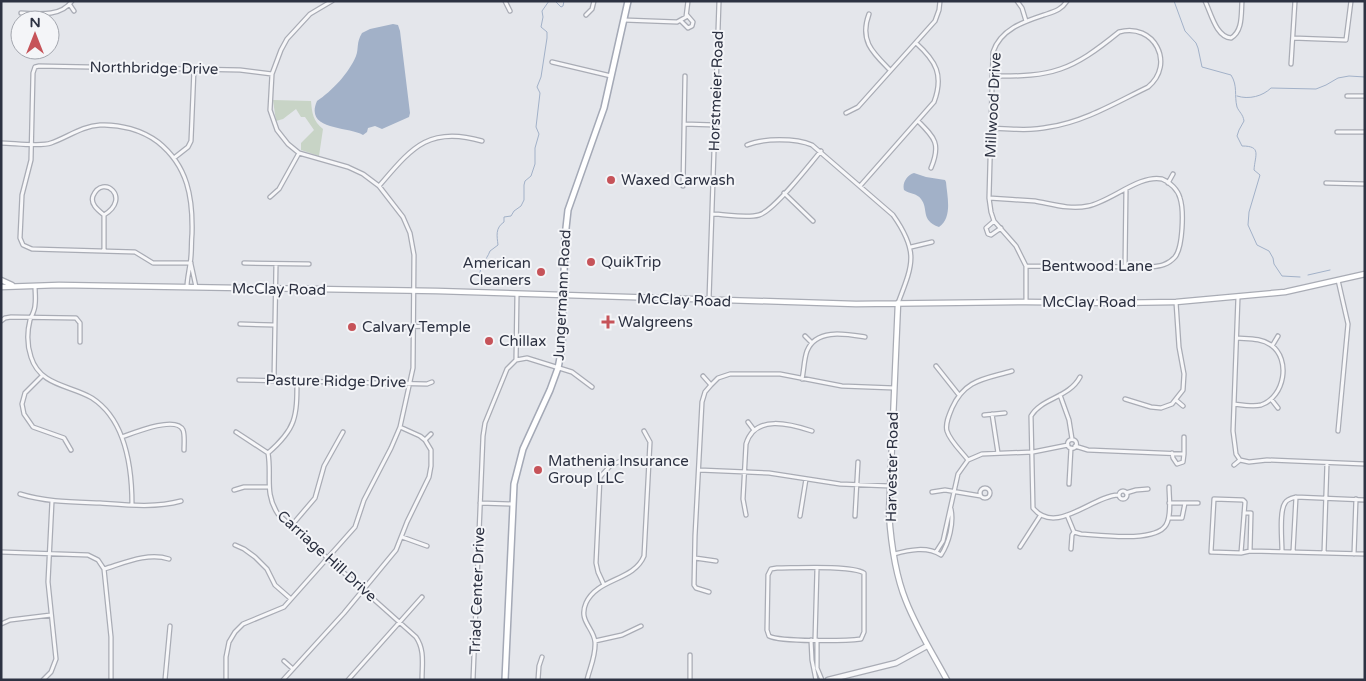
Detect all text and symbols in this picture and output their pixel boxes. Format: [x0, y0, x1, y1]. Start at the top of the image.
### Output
north arrow [10, 10, 60, 60]
text: N [29, 14, 41, 31]
street label: Horstmeier Road [705, 30, 727, 152]
street label: Millwood Drive [981, 52, 1005, 158]
street label: Northbridge Drive [89, 58, 219, 78]
place label: Waxed Carwash [621, 171, 735, 189]
marker: Waxed Carwash [605, 174, 617, 186]
street label: Jungermann Road [550, 229, 574, 361]
place label: QuikTrip [601, 253, 661, 271]
place label: American Cleaners [463, 254, 531, 289]
marker: QuikTrip [585, 256, 597, 268]
street label: Bentwood Lane [1041, 257, 1153, 275]
marker: American Cleaners [535, 266, 547, 278]
street label: McClay Road [232, 279, 326, 299]
street label: McClay Road [637, 289, 731, 311]
street label: McClay Road [1042, 293, 1136, 311]
place label: Walgreens [618, 313, 693, 331]
marker: Walgreens [602, 316, 614, 328]
place label: Calvary Temple [362, 318, 471, 336]
marker: Calvary Temple [346, 321, 358, 333]
place label: Chillax [499, 332, 546, 350]
marker: Chillax [483, 335, 495, 347]
street label: Pasture Ridge Drive [265, 371, 407, 391]
street label: Harvester Road [882, 412, 902, 522]
place label: Mathenia Insurance Group LLC [548, 452, 689, 487]
marker: Mathenia Insurance Group LLC [532, 464, 544, 476]
street label: Carriage Hill Drive [274, 507, 380, 605]
street label: Triad Center Drive [466, 527, 488, 655]

